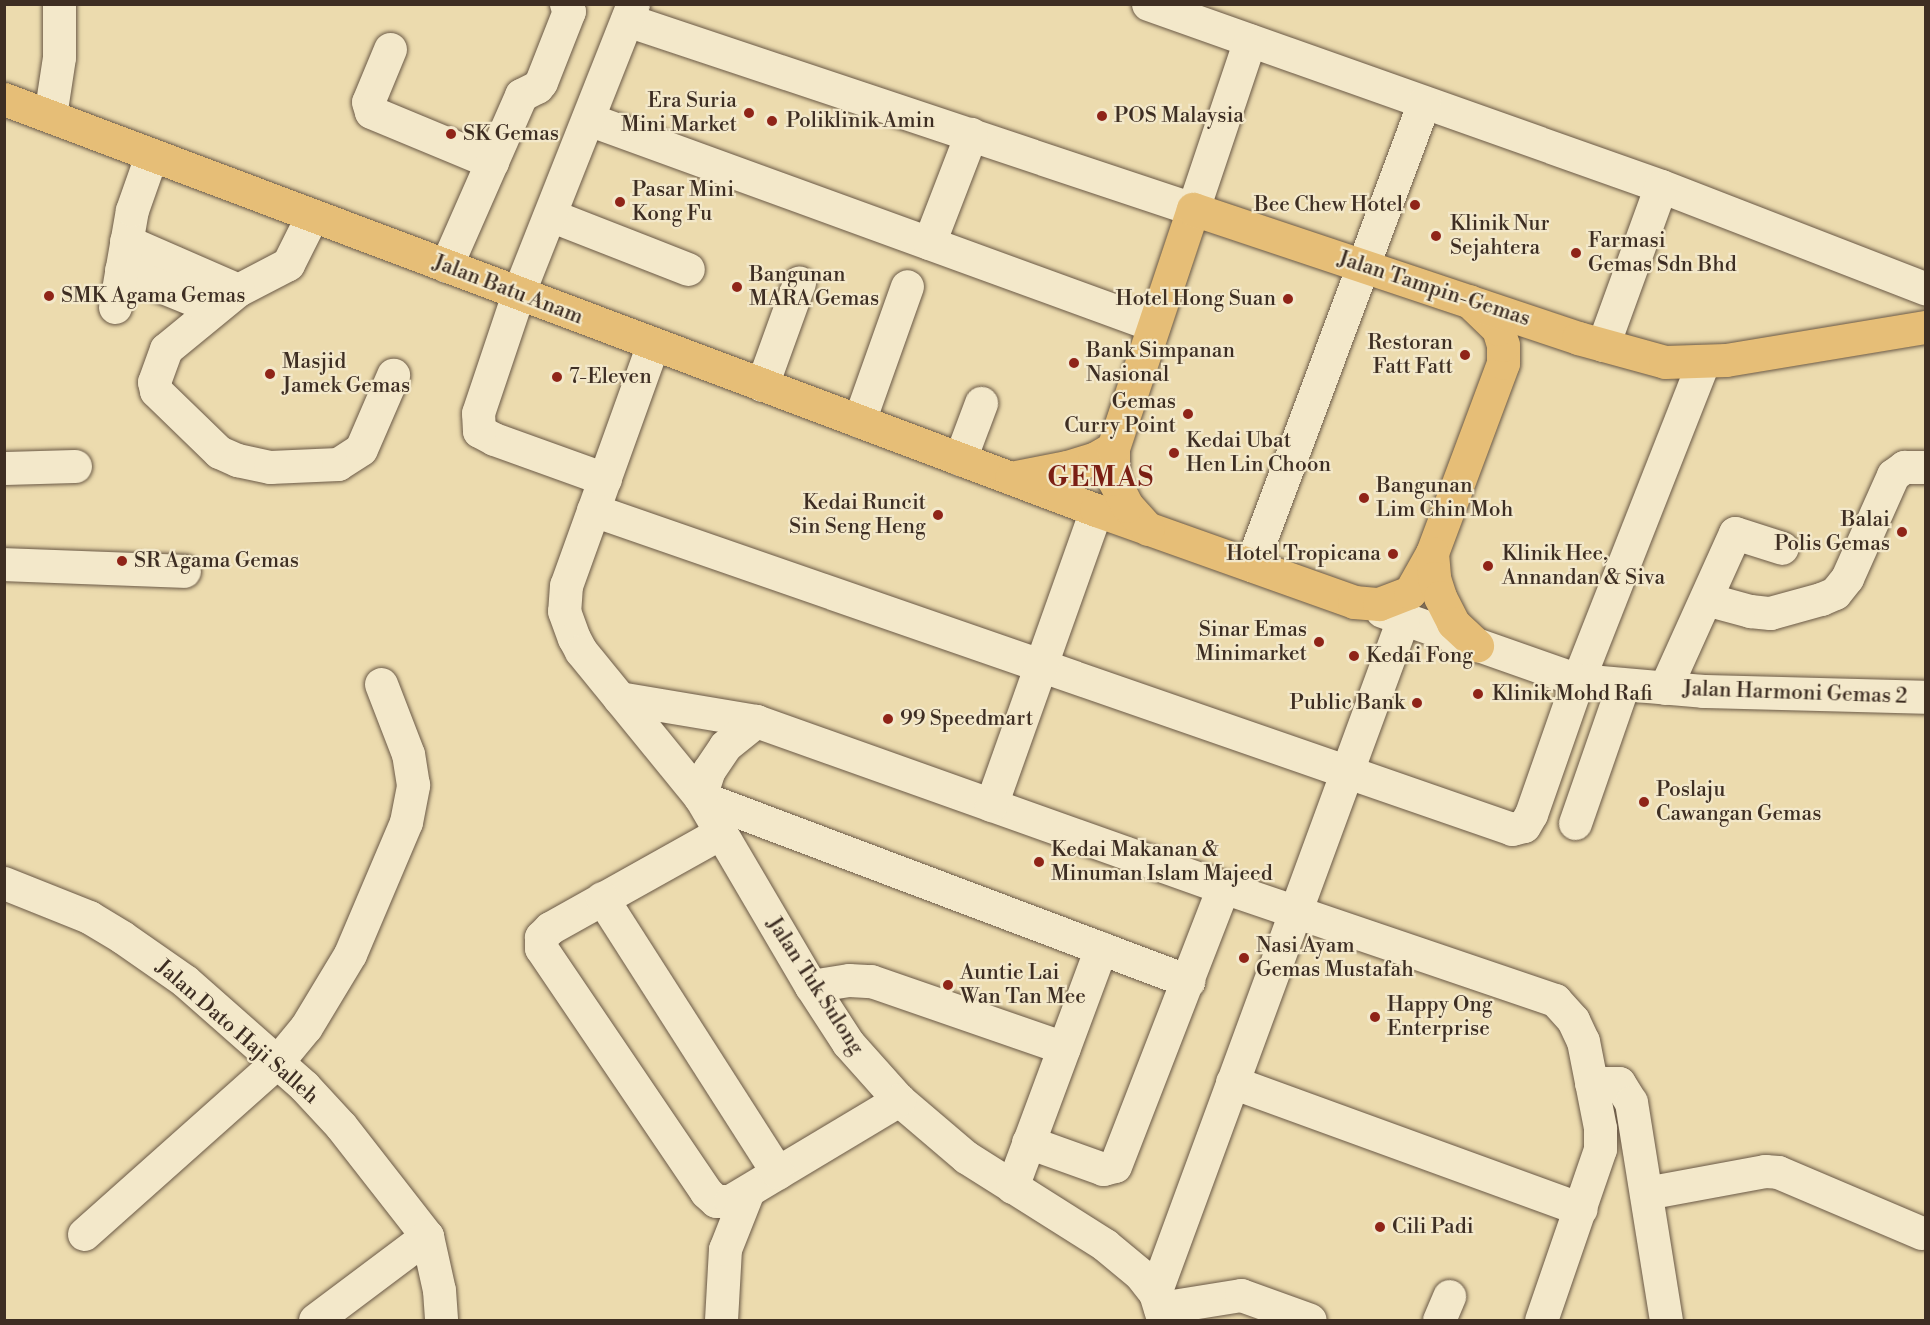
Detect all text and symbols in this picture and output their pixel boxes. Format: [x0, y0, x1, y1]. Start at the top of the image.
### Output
place label: Era Suria Mini Market [621, 88, 737, 138]
place label: POS Malaysia [1114, 103, 1244, 129]
marker: Era Suria Mini Market [742, 106, 756, 120]
place label: Poliklinik Amin [786, 108, 935, 134]
marker: POS Malaysia [1095, 109, 1109, 123]
marker: Poliklinik Amin [763, 112, 781, 130]
place label: SK Gemas [463, 121, 559, 147]
marker: SK Gemas [444, 127, 458, 141]
place label: Pasar Mini Kong Fu [632, 177, 734, 227]
place label: Bee Chew Hotel [1254, 192, 1403, 218]
marker: Pasar Mini Kong Fu [613, 195, 627, 209]
marker: Bee Chew Hotel [1408, 198, 1422, 212]
place label: Klinik Nur Sejahtera [1450, 211, 1550, 261]
marker: Klinik Nur Sejahtera [1427, 227, 1445, 245]
place label: Farmasi Gemas Sdn Bhd [1588, 228, 1737, 278]
street label: Jalan Tampin-Gemas [1335, 246, 1533, 332]
marker: Farmasi Gemas Sdn Bhd [1569, 246, 1583, 260]
street label: Jalan Batu Anam [430, 250, 586, 330]
place label: Bangunan MARA Gemas [749, 262, 879, 312]
marker: Bangunan MARA Gemas [730, 280, 744, 294]
place label: SMK Agama Gemas [61, 283, 245, 309]
place label: Hotel Hong Suan [1116, 286, 1276, 312]
marker: SMK Agama Gemas [42, 289, 56, 303]
marker: Hotel Hong Suan [1281, 292, 1295, 306]
place label: Restoran Fatt Fatt [1368, 330, 1453, 380]
place label: Bank Simpanan Nasional [1086, 338, 1235, 388]
marker: Restoran Fatt Fatt [1458, 348, 1472, 362]
place label: Masjid Jamek Gemas [282, 349, 410, 399]
marker: Bank Simpanan Nasional [1067, 356, 1081, 370]
place label: 7-Eleven [569, 364, 652, 390]
marker: Masjid Jamek Gemas [263, 367, 277, 381]
marker: 7-Eleven [550, 370, 564, 384]
place label: Gemas Curry Point [1064, 389, 1176, 439]
marker: Gemas Curry Point [1181, 407, 1195, 421]
place label: Kedai Ubat Hen Lin Choon [1186, 428, 1331, 478]
marker: Kedai Ubat Hen Lin Choon [1167, 446, 1181, 460]
district label: GEMAS [1047, 463, 1155, 495]
place label: Bangunan Lim Chin Moh [1376, 473, 1513, 523]
place label: Kedai Runcit Sin Seng Heng [789, 490, 926, 540]
marker: Bangunan Lim Chin Moh [1357, 491, 1371, 505]
place label: Balai Polis Gemas [1774, 507, 1890, 557]
marker: Kedai Runcit Sin Seng Heng [931, 508, 945, 522]
marker: Balai Polis Gemas [1895, 525, 1909, 539]
place label: Hotel Tropicana [1226, 541, 1381, 567]
place label: Klinik Hee, Annandan & Siva [1502, 541, 1665, 591]
marker: Hotel Tropicana [1386, 547, 1400, 561]
place label: SR Agama Gemas [134, 548, 299, 574]
marker: SR Agama Gemas [115, 554, 129, 568]
marker: Klinik Hee, Annandan & Siva [1479, 557, 1497, 575]
place label: Sinar Emas Minimarket [1195, 617, 1307, 667]
marker: Sinar Emas Minimarket [1312, 635, 1326, 649]
place label: Kedai Fong [1366, 643, 1473, 669]
marker: Kedai Fong [1347, 649, 1361, 663]
street label: Jalan Harmoni Gemas 2 [1682, 676, 1908, 710]
place label: Klinik Mohd Rafi [1492, 681, 1653, 707]
marker: Klinik Mohd Rafi [1469, 685, 1487, 703]
place label: Public Bank [1290, 690, 1405, 716]
marker: Public Bank [1410, 696, 1424, 710]
place label: 99 Speedmart [900, 706, 1033, 732]
marker: 99 Speedmart [881, 712, 895, 726]
place label: Poslaju Cawangan Gemas [1656, 777, 1821, 827]
marker: Poslaju Cawangan Gemas [1637, 795, 1651, 809]
place label: Kedai Makanan & Minuman Islam Majeed [1051, 837, 1273, 887]
marker: Kedai Makanan & Minuman Islam Majeed [1032, 855, 1046, 869]
street label: Jalan Tuk Sulong [761, 912, 869, 1060]
place label: Nasi Ayam Gemas Mustafah [1256, 933, 1414, 983]
marker: Nasi Ayam Gemas Mustafah [1237, 951, 1251, 965]
street label: Jalan Dato Haji Salleh [151, 955, 323, 1109]
place label: Auntie Lai Wan Tan Mee [960, 960, 1086, 1010]
marker: Auntie Lai Wan Tan Mee [941, 978, 955, 992]
place label: Happy Ong Enterprise [1387, 992, 1493, 1042]
marker: Happy Ong Enterprise [1368, 1010, 1382, 1024]
place label: Cili Padi [1392, 1214, 1474, 1240]
marker: Cili Padi [1373, 1220, 1387, 1234]

